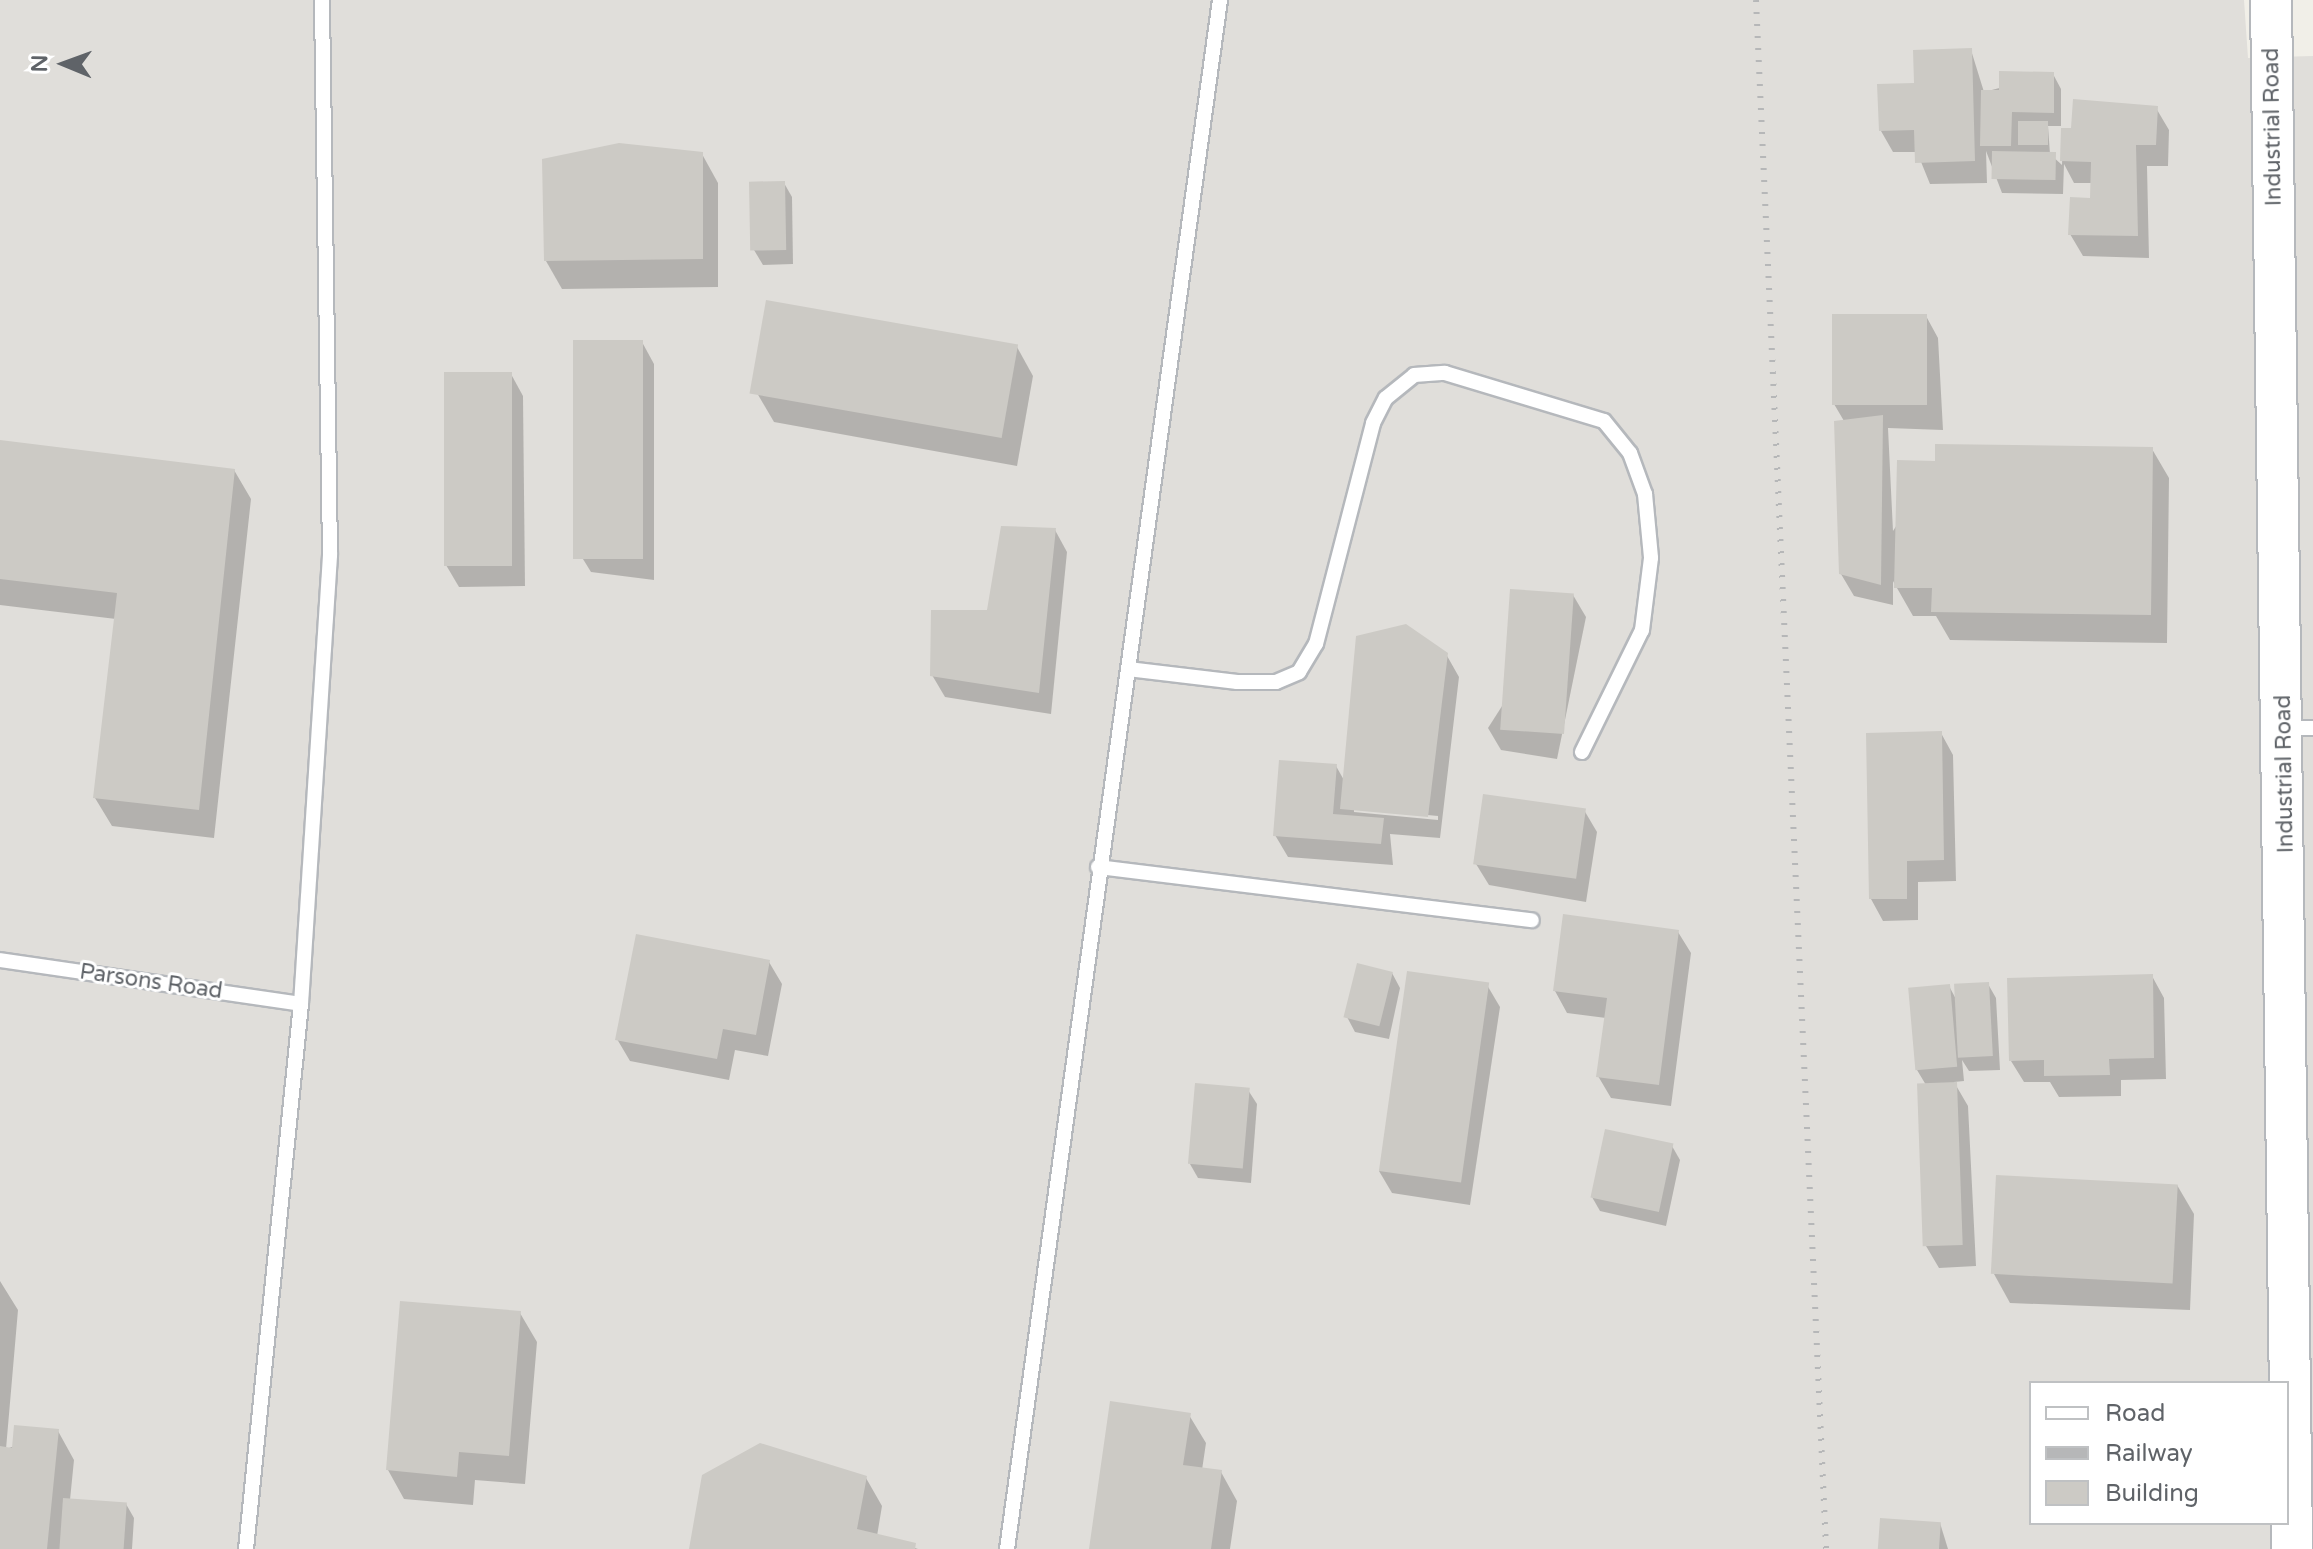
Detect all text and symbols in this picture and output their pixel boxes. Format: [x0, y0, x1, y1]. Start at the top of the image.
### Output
north arrow [24, 24, 104, 104]
street label: Industrial Road [2258, 48, 2288, 206]
text: N [27, 55, 53, 73]
street label: Industrial Road [2270, 695, 2300, 853]
street label: Parsons Road [78, 959, 224, 1005]
legend [2029, 1381, 2289, 1525]
text: Road [2105, 1399, 2165, 1428]
text: Railway [2105, 1439, 2193, 1468]
text: Building [2105, 1479, 2199, 1508]

